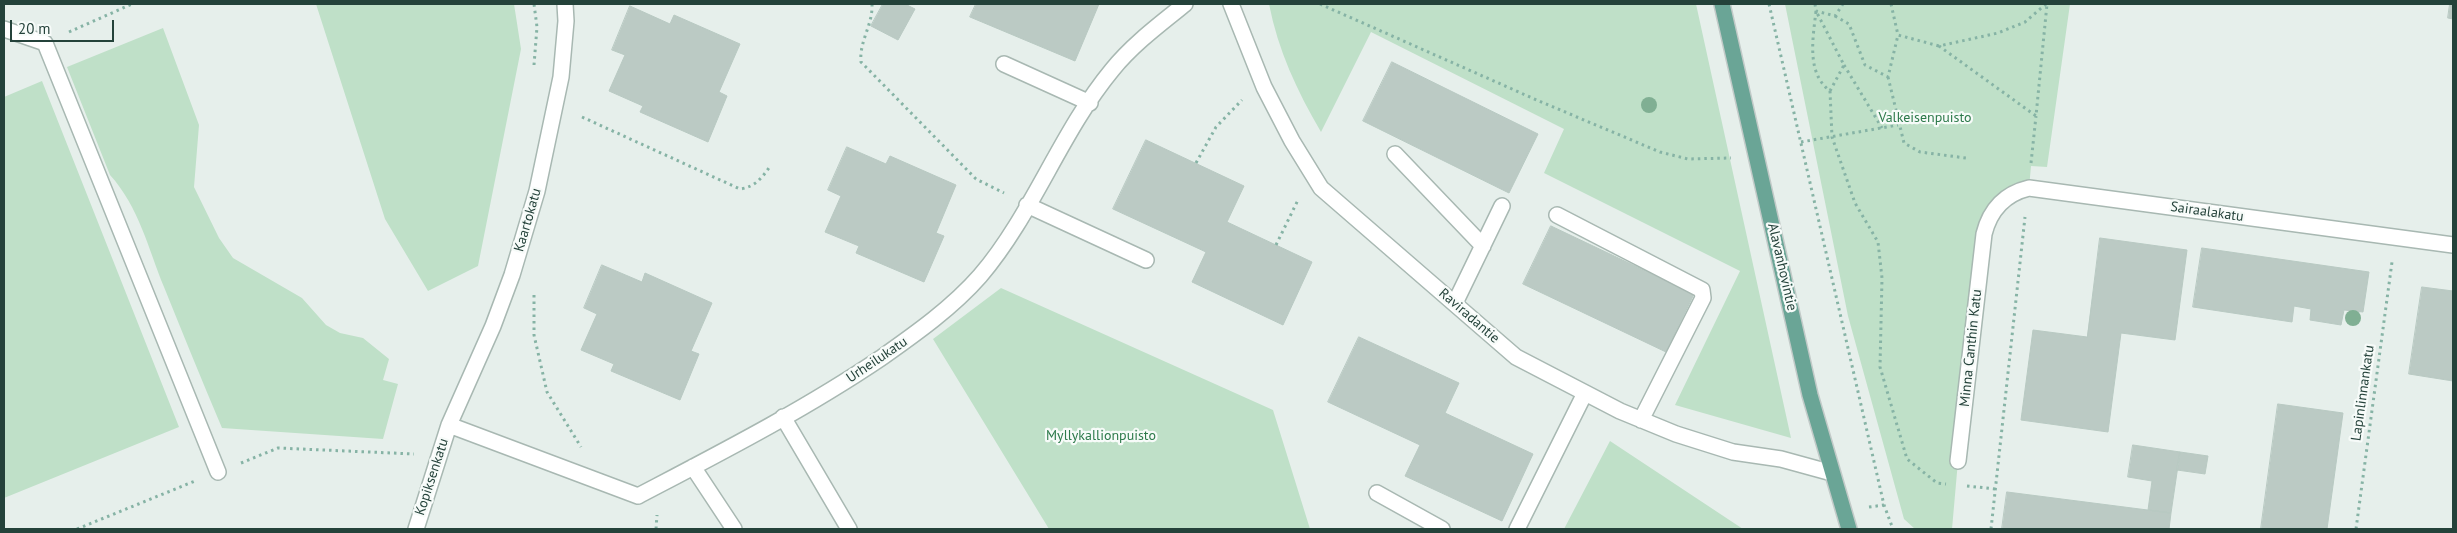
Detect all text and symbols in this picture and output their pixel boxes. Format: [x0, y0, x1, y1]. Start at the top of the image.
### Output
scale bar [12, 10, 116, 42]
text: 20 m [18, 19, 51, 38]
park label: Valkeisenpuisto [1878, 110, 1972, 126]
street label: Kaartokatu [511, 186, 545, 254]
street label: Sairaalakatu [2169, 199, 2245, 225]
street label: Alavanhovintie [1764, 222, 1800, 312]
street label: Raviradantie [1435, 285, 1503, 347]
street label: Minna Canthin Katu [1956, 288, 1986, 408]
street label: Urheilukatu [843, 333, 911, 387]
street label: Lapinlinnankatu [2348, 344, 2378, 442]
park label: Myllykallionpuisto [1046, 428, 1156, 444]
street label: Kopiksenkatu [412, 436, 452, 518]

